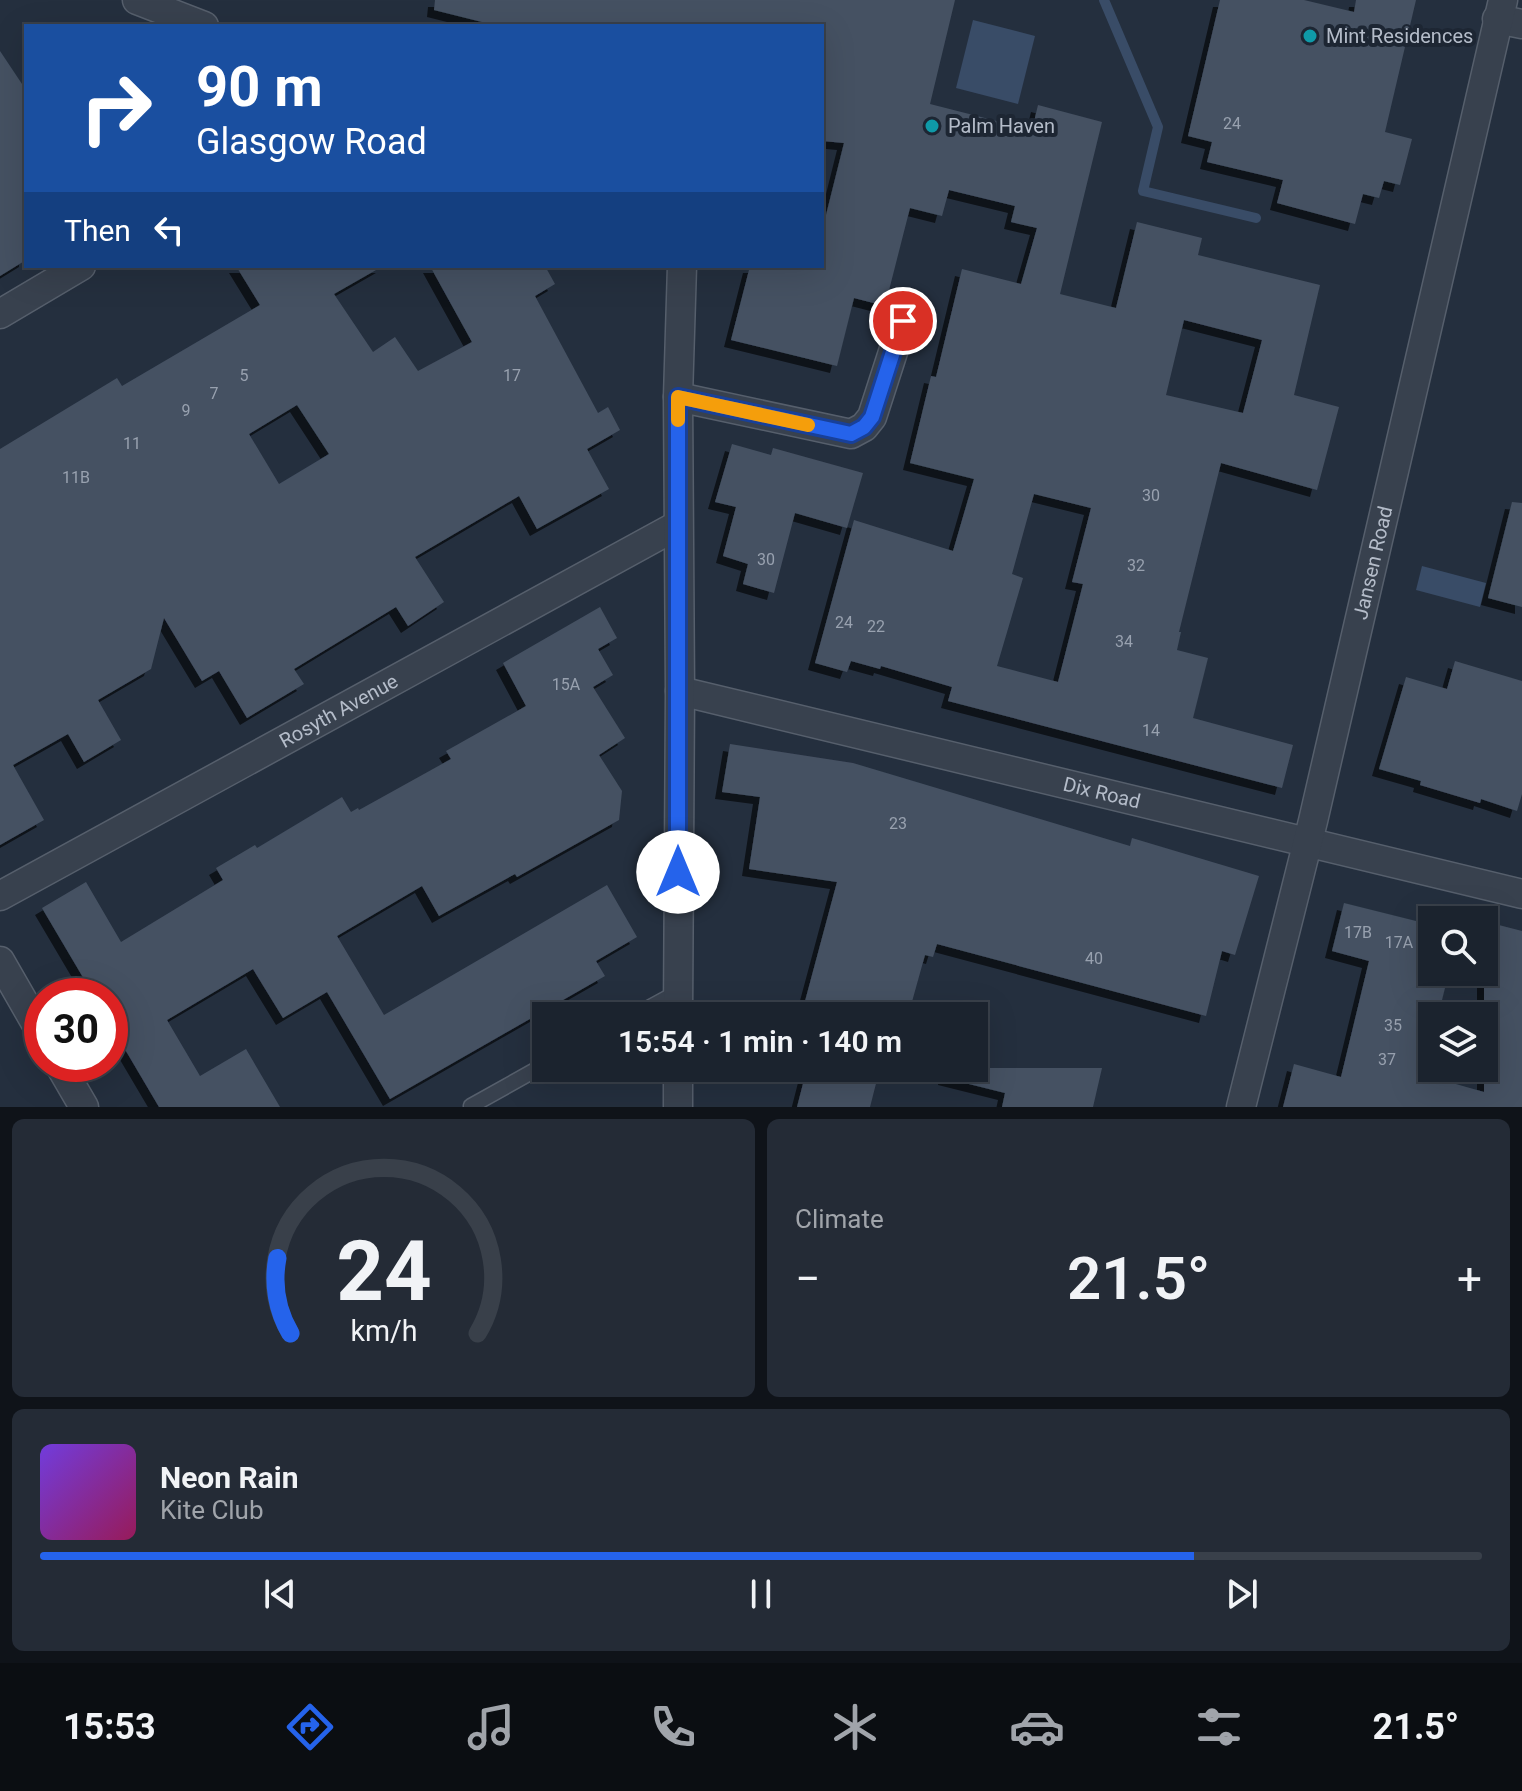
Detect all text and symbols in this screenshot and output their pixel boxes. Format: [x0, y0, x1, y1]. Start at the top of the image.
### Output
place label: Mint Residences [1326, 24, 1473, 48]
marker: Mint Residences [1301, 27, 1319, 45]
text: 90 m [196, 54, 323, 120]
icon: right [64, 56, 168, 160]
place label: Palm Haven [948, 114, 1055, 138]
house number: 24 [1223, 114, 1241, 133]
marker: Palm Haven [923, 117, 941, 135]
text: Glasgow Road [196, 121, 427, 163]
icon: left [147, 208, 191, 252]
text: Then [64, 213, 131, 248]
pin [869, 287, 937, 355]
icon: arrive [881, 299, 925, 343]
house number: 5 [240, 366, 249, 385]
house number: 17 [503, 366, 521, 385]
house number: 7 [210, 384, 219, 403]
house number: 9 [182, 401, 191, 420]
house number: 11 [123, 434, 141, 453]
house number: 11B [62, 468, 90, 487]
house number: 30 [1142, 486, 1160, 505]
street label: Jansen Road [1348, 504, 1398, 622]
house number: 30 [757, 550, 775, 569]
house number: 32 [1127, 556, 1145, 575]
house number: 24 [835, 613, 853, 632]
house number: 22 [867, 617, 885, 636]
house number: 34 [1115, 632, 1133, 651]
street label: Rosyth Avenue [275, 669, 402, 753]
house number: 15A [552, 675, 581, 694]
house number: 14 [1142, 721, 1160, 740]
street label: Dix Road [1061, 772, 1143, 814]
house number: 23 [889, 814, 907, 833]
position arrow [636, 830, 720, 914]
map controls [1418, 906, 1498, 1082]
button: search [1418, 906, 1498, 986]
house number: 17B [1344, 923, 1372, 942]
house number: 17A [1385, 933, 1414, 952]
house number: 40 [1085, 949, 1103, 968]
speed limit sign: 30 [24, 978, 128, 1082]
button: layers [1418, 1002, 1498, 1082]
house number: 35 [1384, 1016, 1402, 1035]
text: 15:54 · 1 min · 140 m [618, 1024, 902, 1059]
house number: 37 [1378, 1050, 1396, 1069]
text: Climate [795, 1204, 884, 1234]
text: 24 [336, 1223, 431, 1320]
text: 21.5° [1067, 1243, 1210, 1314]
text: − [795, 1253, 820, 1305]
text: + [1457, 1253, 1482, 1305]
text: km/h [350, 1314, 417, 1348]
text: Neon Rain [160, 1460, 299, 1495]
text: Kite Club [160, 1495, 264, 1525]
icon: previous [258, 1572, 302, 1616]
icon: pause [739, 1572, 783, 1616]
icon: next [1220, 1572, 1264, 1616]
icon: directions [282, 1699, 338, 1755]
icon: music [463, 1699, 519, 1755]
icon: phone [645, 1699, 701, 1755]
icon: climate [827, 1699, 883, 1755]
icon: car [1009, 1699, 1065, 1755]
icon: filters [1191, 1699, 1247, 1755]
text: 15:53 [63, 1706, 156, 1748]
text: 21.5° [1373, 1706, 1459, 1748]

